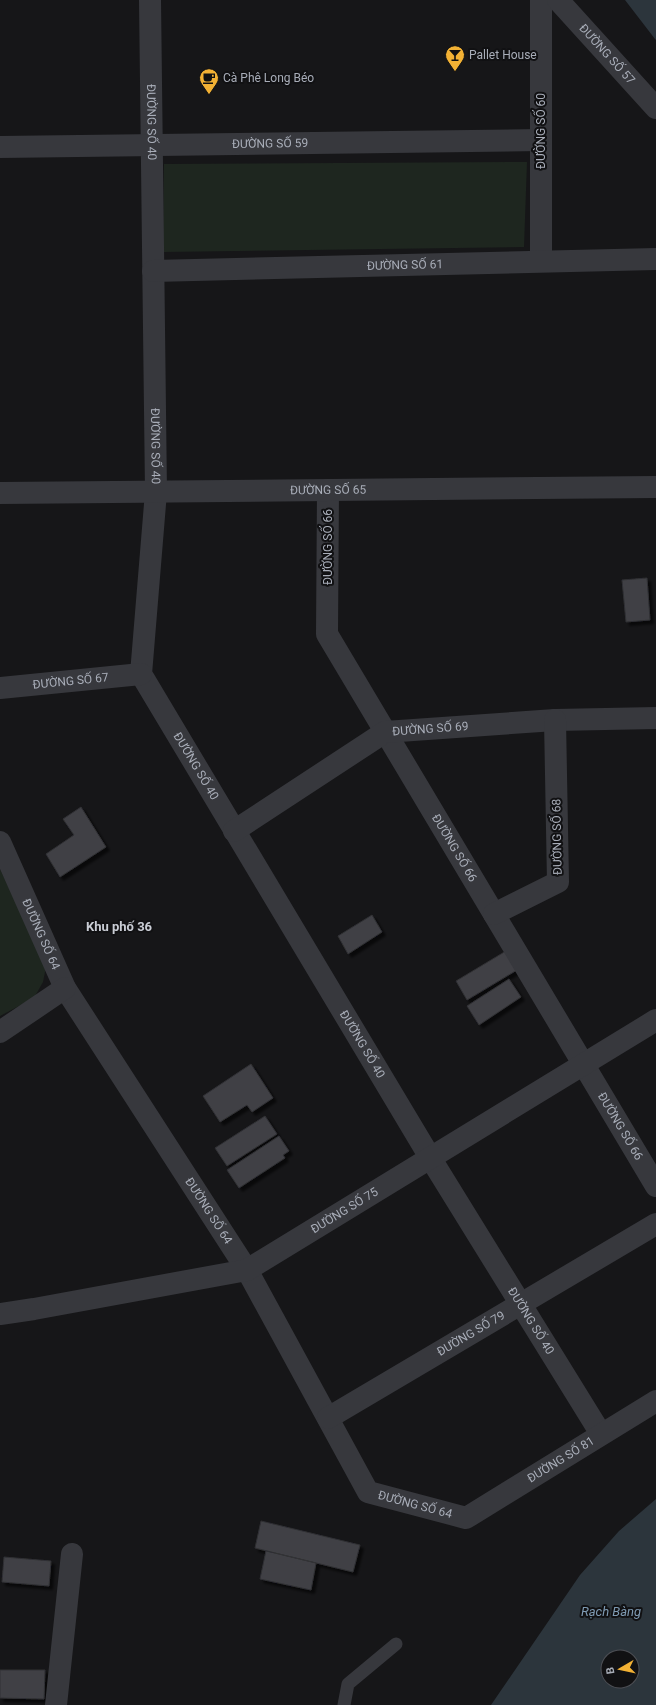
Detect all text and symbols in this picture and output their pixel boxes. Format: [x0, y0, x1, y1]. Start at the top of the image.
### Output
street label: ĐƯỜNG SỐ 57 [576, 21, 638, 87]
bar icon: Pallet House [444, 44, 466, 72]
place label: Pallet House [469, 48, 537, 62]
cafe icon: Cà Phê Long Béo [198, 67, 220, 95]
place label: Cà Phê Long Béo [223, 71, 314, 85]
street label: ĐƯỜNG SỐ 40 [144, 84, 161, 160]
street label: ĐƯỜNG SỐ 60 [532, 93, 548, 169]
street label: ĐƯỜNG SỐ 59 [232, 134, 308, 151]
street label: ĐƯỜNG SỐ 61 [367, 255, 443, 273]
street label: ĐƯỜNG SỐ 40 [148, 408, 165, 484]
street label: ĐƯỜNG SỐ 65 [290, 481, 366, 497]
street label: ĐƯỜNG SỐ 66 [319, 509, 335, 585]
street label: ĐƯỜNG SỐ 67 [32, 670, 110, 692]
street label: ĐƯỜNG SỐ 69 [392, 718, 469, 738]
street label: ĐƯỜNG SỐ 40 [171, 730, 222, 803]
street label: ĐƯỜNG SỐ 68 [547, 799, 565, 875]
street label: ĐƯỜNG SỐ 66 [429, 812, 480, 884]
street label: ĐƯỜNG SỐ 64 [19, 897, 63, 972]
district label: Khu phố 36 [86, 919, 153, 934]
street label: ĐƯỜNG SỐ 40 [337, 1008, 388, 1081]
street label: ĐƯỜNG SỐ 66 [595, 1090, 646, 1163]
street label: ĐƯỜNG SỐ 64 [182, 1175, 235, 1247]
street label: ĐƯỜNG SỐ 75 [308, 1185, 381, 1236]
street label: ĐƯỜNG SỐ 40 [505, 1285, 557, 1357]
street label: ĐƯỜNG SỐ 79 [434, 1308, 507, 1359]
street label: ĐƯỜNG SỐ 81 [525, 1434, 597, 1486]
street label: ĐƯỜNG SỐ 64 [376, 1488, 454, 1521]
water label: Rạch Bàng [581, 1604, 641, 1619]
north arrow [600, 1649, 640, 1689]
text: B [604, 1666, 618, 1675]

